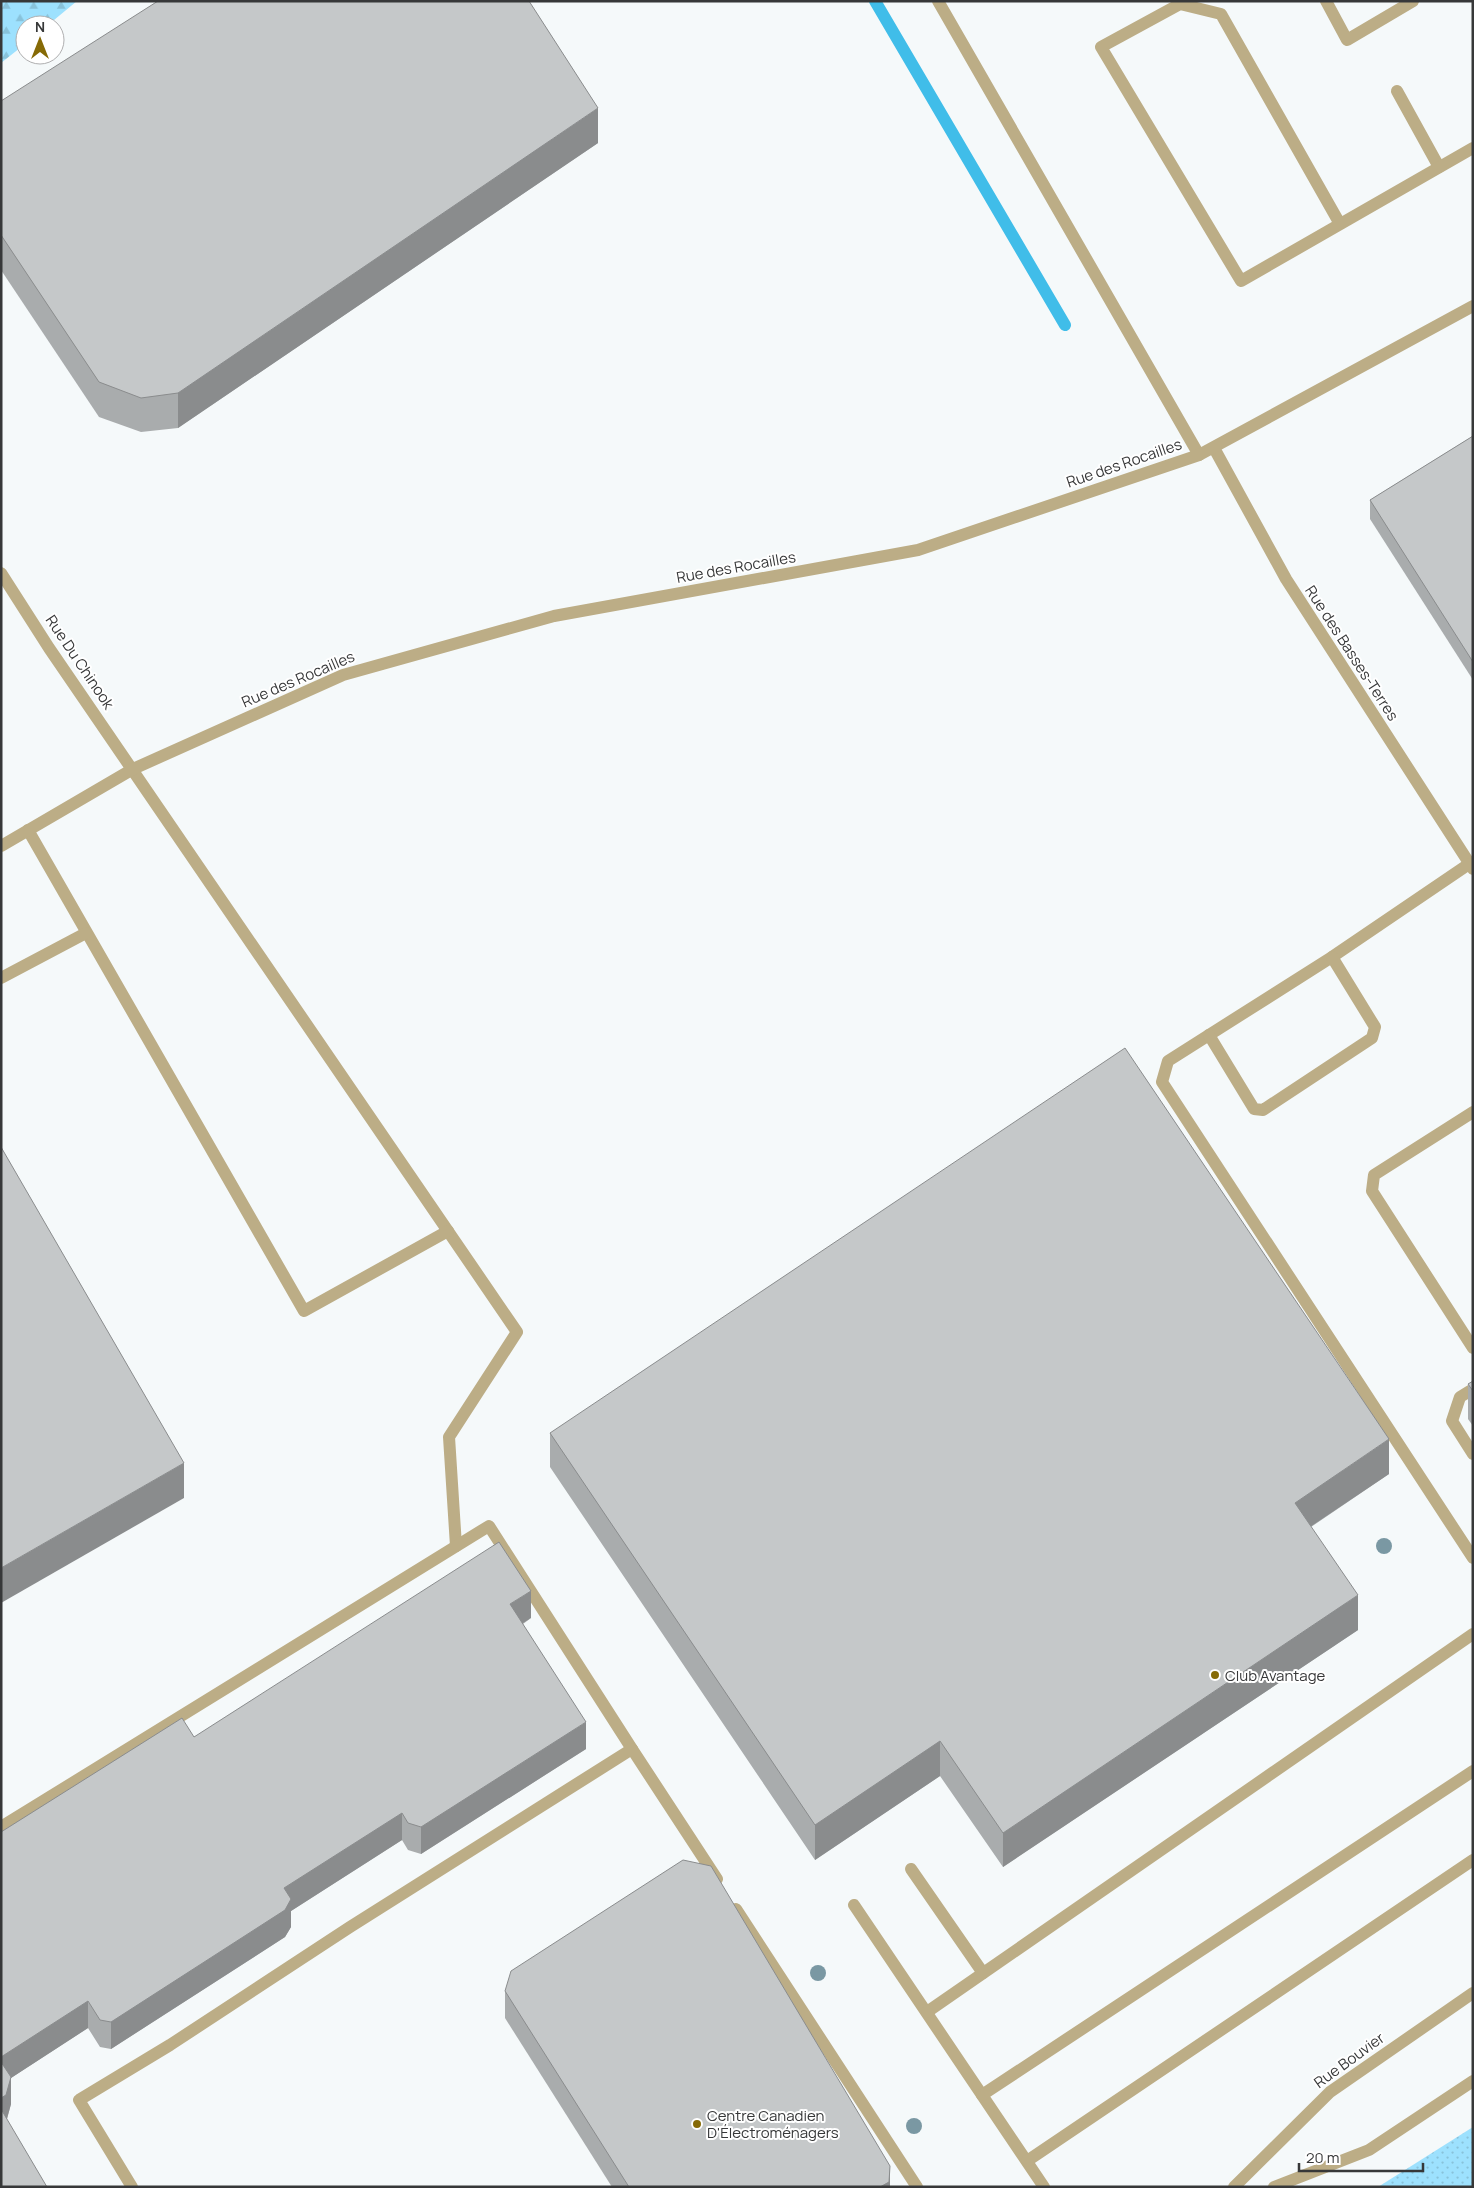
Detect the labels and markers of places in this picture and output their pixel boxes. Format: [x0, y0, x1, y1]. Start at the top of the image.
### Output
place label: Club Avantage [1225, 1665, 1326, 1686]
marker: Club Avantage [1209, 1669, 1221, 1681]
place label: Centre Canadien D'Électroménagers [707, 2105, 839, 2143]
marker: Centre Canadien D'Électroménagers [691, 2118, 703, 2130]

